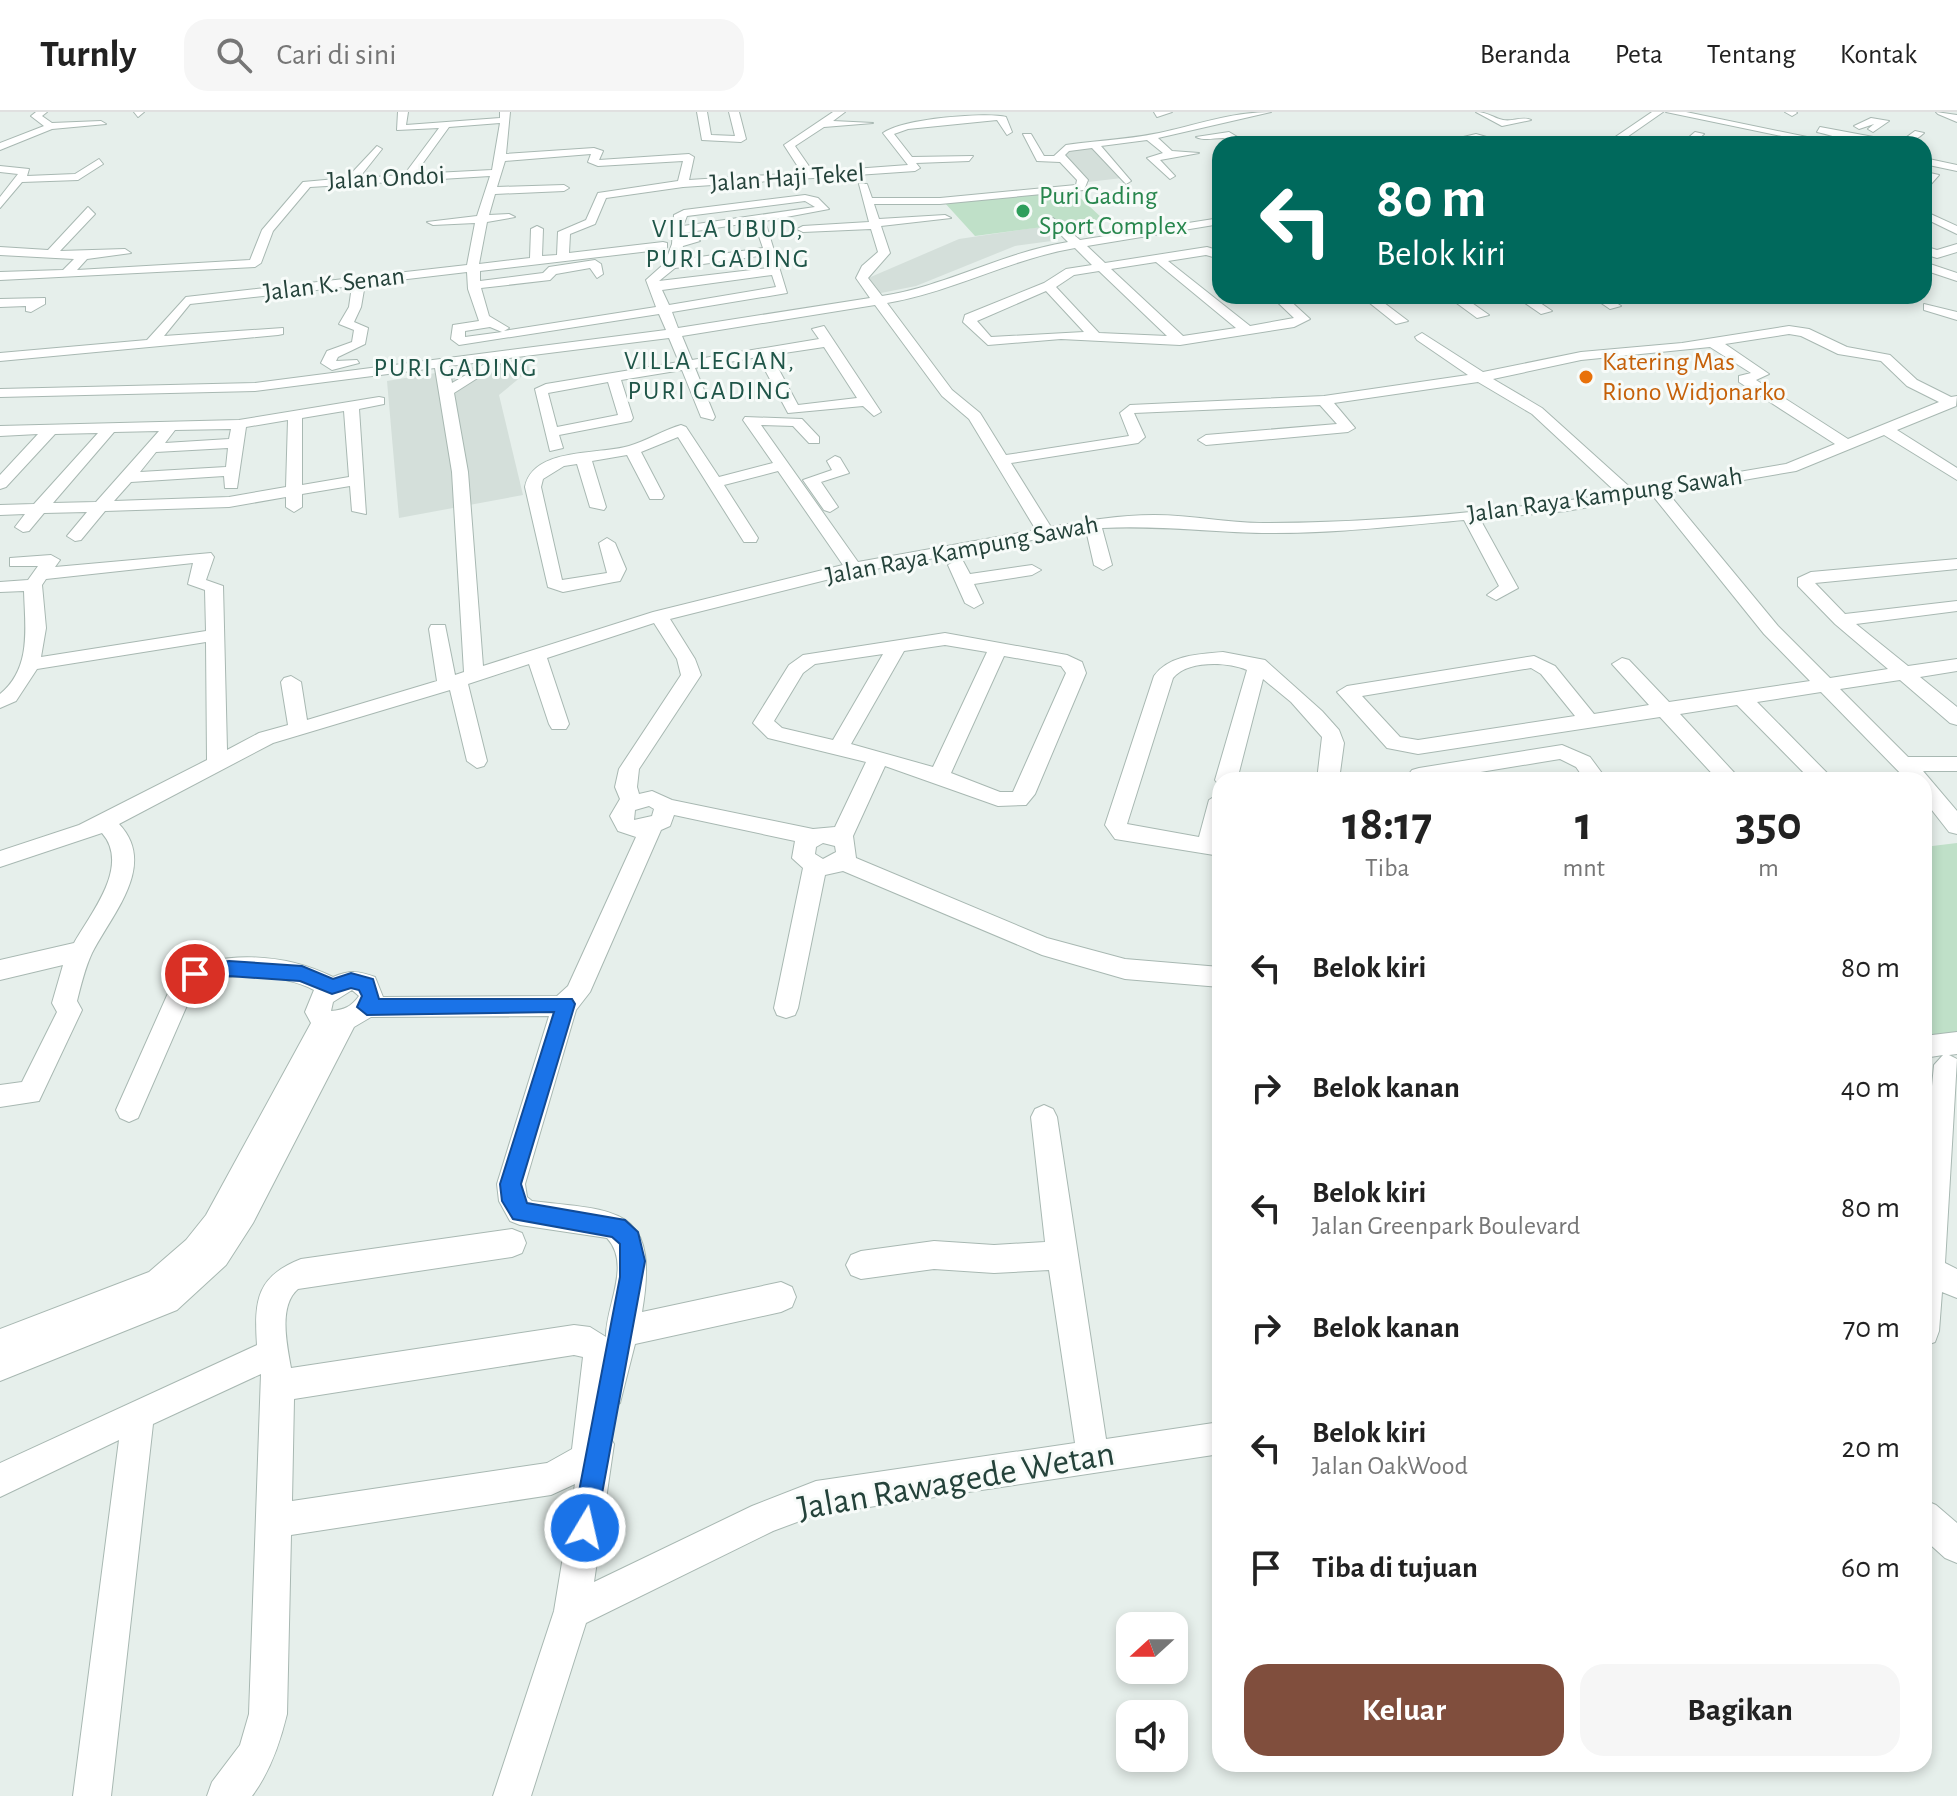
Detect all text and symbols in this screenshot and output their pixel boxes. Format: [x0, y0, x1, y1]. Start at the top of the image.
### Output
search box [184, 19, 744, 91]
icon: search [212, 33, 256, 77]
text: Turnly [40, 36, 136, 74]
text: Cari di sini [276, 40, 396, 70]
text: Beranda [1480, 41, 1571, 69]
text: Peta [1615, 41, 1663, 69]
text: Tentang [1707, 41, 1796, 69]
text: Kontak [1840, 41, 1917, 69]
street label: Jalan Haji Tekel [709, 160, 865, 196]
street label: Jalan Ondoi [326, 162, 446, 194]
icon: left [1244, 168, 1348, 272]
text: 80 m [1376, 171, 1486, 227]
place label: Puri Gading Sport Complex [1039, 183, 1187, 239]
marker: Puri Gading Sport Complex [1014, 202, 1032, 220]
district label: VILLA UBUD, PURI GADING [646, 216, 810, 272]
text: Belok kiri [1376, 236, 1506, 272]
street label: Jalan K. Senan [262, 262, 406, 306]
district label: VILLA LEGIAN, PURI GADING [624, 348, 796, 404]
place label: Katering Mas Riono Widjonarko [1602, 349, 1786, 405]
district label: PURI GADING [374, 355, 538, 381]
marker: Katering Mas Riono Widjonarko [1577, 368, 1595, 386]
street label: Jalan Raya Kampung Sawah [1466, 463, 1744, 527]
street label: Jalan Raya Kampung Sawah [823, 511, 1101, 589]
text: 18:17 [1342, 801, 1432, 849]
text: 1 [1575, 801, 1592, 849]
text: 350 [1735, 801, 1802, 849]
text: Tiba [1365, 855, 1410, 881]
text: mnt [1563, 855, 1605, 881]
text: m [1758, 855, 1779, 881]
pin [161, 940, 229, 1008]
icon: left [1244, 946, 1288, 990]
icon: arrive [173, 952, 217, 996]
text: Belok kiri [1312, 953, 1426, 983]
text: 80 m [1841, 953, 1900, 983]
icon: right [1244, 1066, 1288, 1110]
text: Belok kanan [1312, 1073, 1460, 1103]
text: 40 m [1841, 1073, 1900, 1103]
text: Belok kiri [1312, 1178, 1426, 1208]
icon: left [1244, 1186, 1288, 1230]
text: 80 m [1841, 1193, 1900, 1223]
text: Jalan Greenpark Boulevard [1312, 1213, 1580, 1239]
icon: right [1244, 1306, 1288, 1350]
text: Belok kanan [1312, 1313, 1460, 1343]
text: 70 m [1843, 1313, 1900, 1343]
text: Belok kiri [1312, 1418, 1426, 1448]
icon: left [1244, 1426, 1288, 1470]
text: 20 m [1842, 1433, 1900, 1463]
street label: Jalan Rawagede Wetan [795, 1435, 1117, 1527]
text: Jalan OakWood [1312, 1453, 1468, 1479]
position arrow [543, 1486, 627, 1570]
icon: arrive [1244, 1546, 1288, 1590]
text: Tiba di tujuan [1312, 1553, 1478, 1583]
text: 60 m [1841, 1553, 1900, 1583]
north arrow [1116, 1612, 1188, 1684]
map controls [1116, 1612, 1188, 1772]
button: Keluar [1244, 1664, 1564, 1756]
button: Bagikan [1580, 1664, 1900, 1756]
button: sound [1116, 1700, 1188, 1772]

